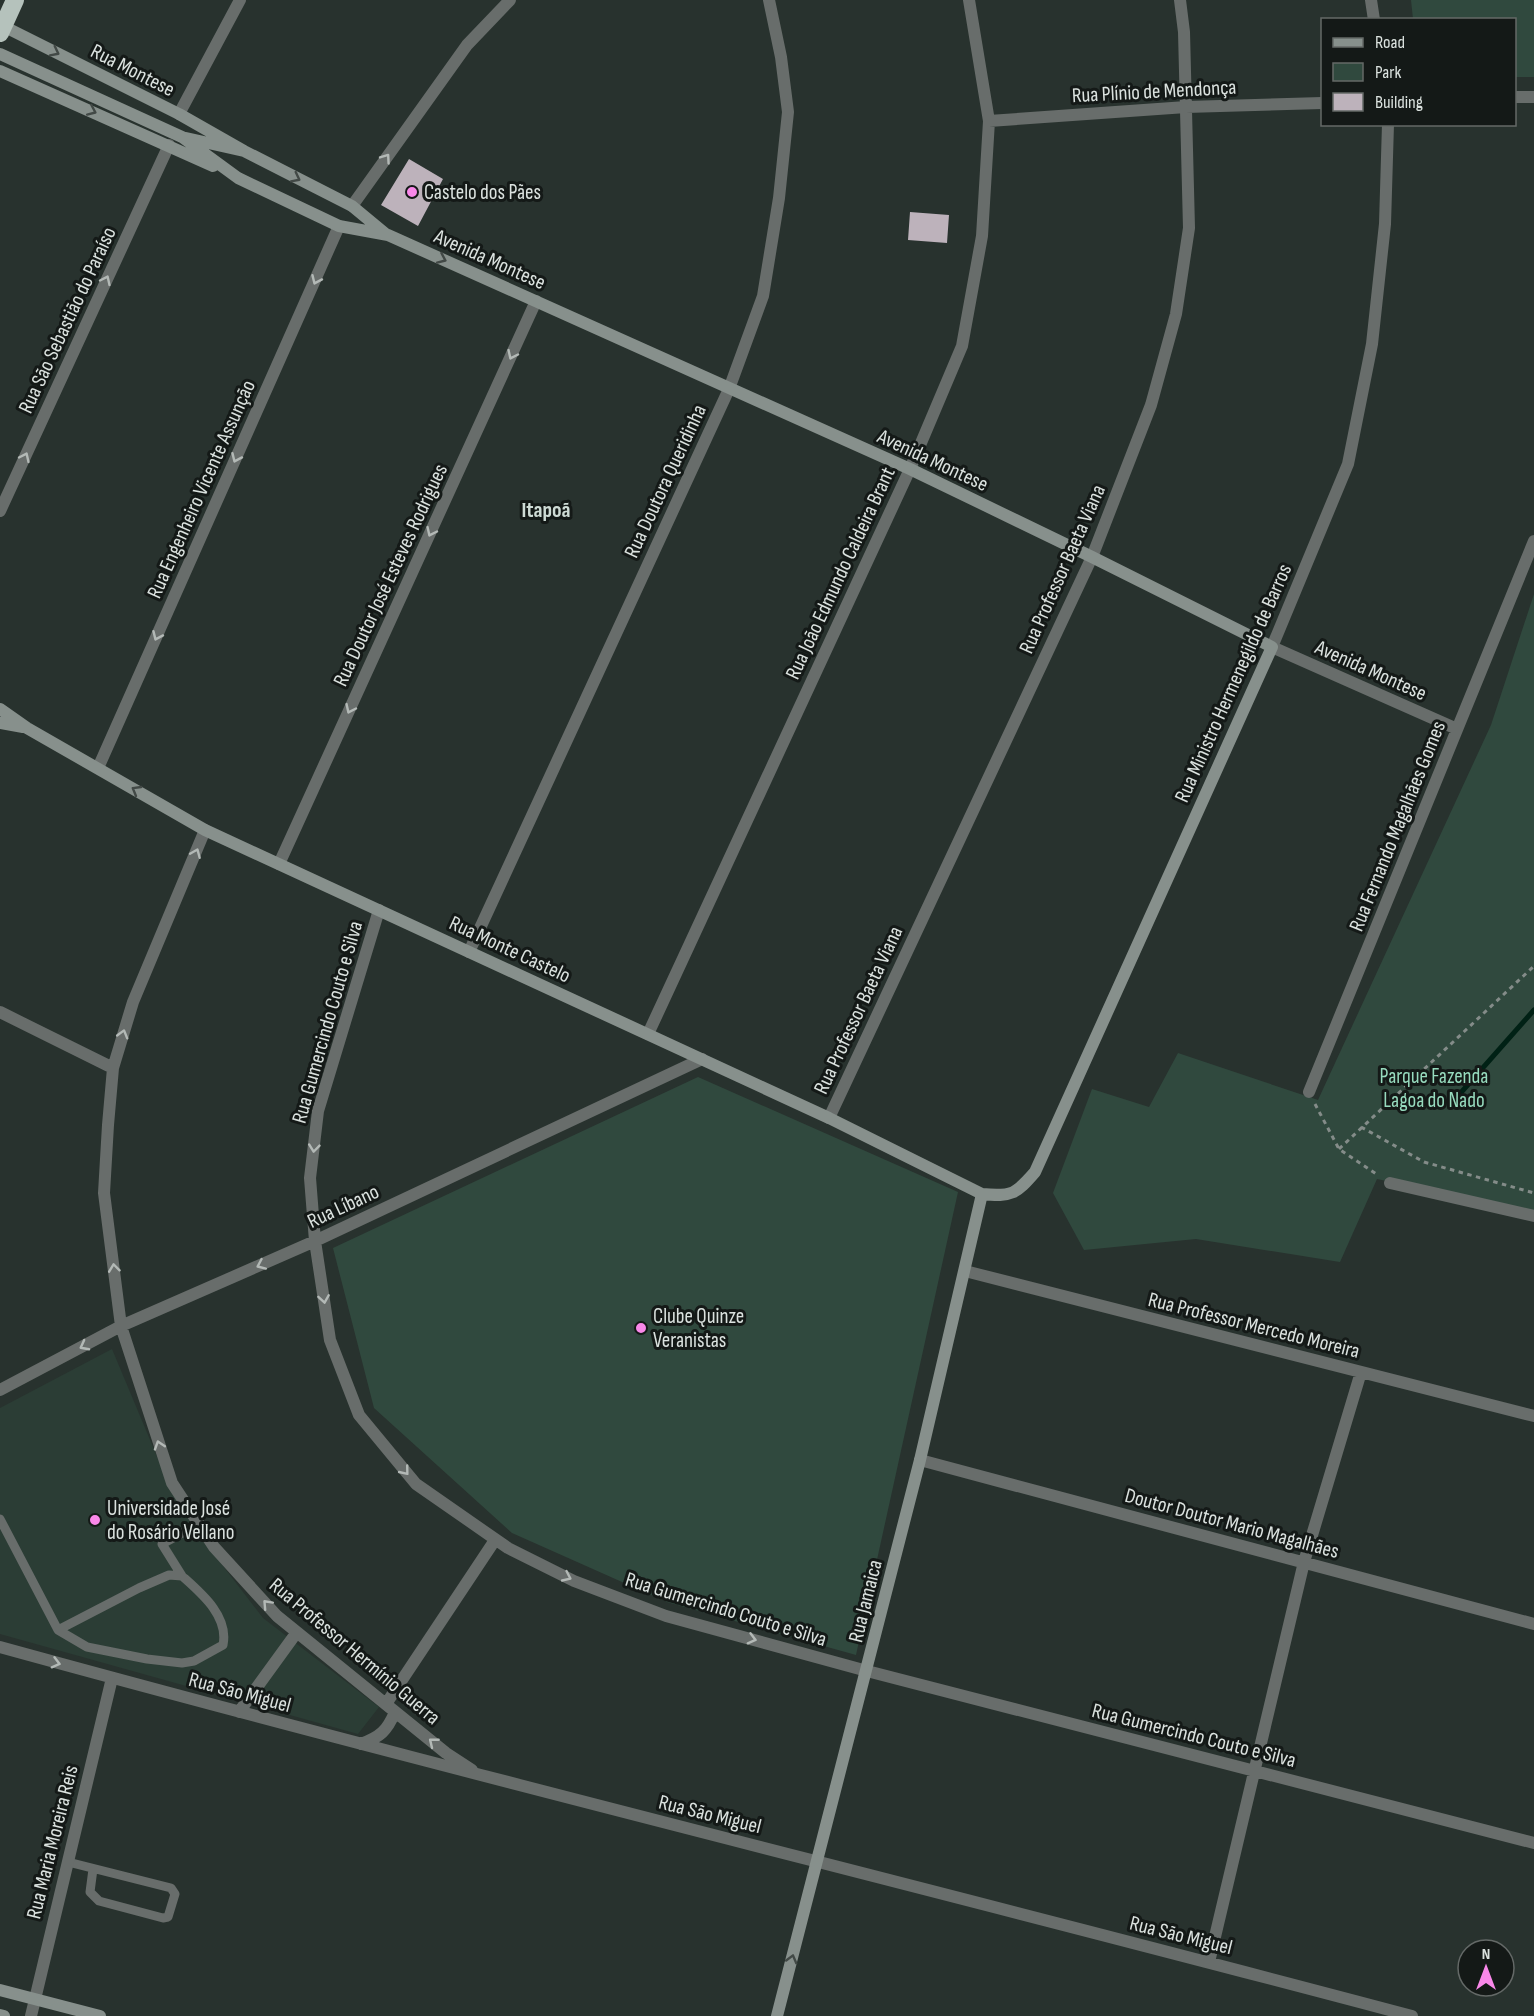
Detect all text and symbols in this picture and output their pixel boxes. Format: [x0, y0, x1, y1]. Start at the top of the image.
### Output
legend [1321, 18, 1516, 126]
text: Road [1375, 32, 1405, 53]
street label: Rua Montese [87, 39, 179, 102]
one-way arrow [49, 45, 60, 56]
text: Park [1375, 62, 1401, 83]
street label: Rua Plínio de Mendonça [1071, 75, 1237, 108]
text: Building [1375, 92, 1423, 113]
one-way arrow [86, 104, 97, 116]
one-way arrow [379, 154, 390, 165]
one-way arrow [290, 170, 301, 182]
place label: Castelo dos Pães [424, 180, 541, 205]
marker: Castelo dos Pães [405, 185, 419, 199]
street label: Rua São Sebastião do Paraíso [13, 223, 122, 417]
street label: Avenida Montese [429, 223, 549, 295]
one-way arrow [435, 252, 446, 264]
one-way arrow [311, 273, 323, 284]
one-way arrow [99, 276, 111, 287]
one-way arrow [507, 348, 519, 359]
street label: Rua Engenheiro Vicente Assunção [142, 376, 261, 602]
street label: Rua Doutora Queridinha [619, 401, 712, 562]
street label: Avenida Montese [873, 424, 992, 497]
one-way arrow [231, 451, 243, 462]
one-way arrow [17, 453, 29, 464]
street label: Rua Doutor José Esteves Rodrigues [328, 460, 453, 690]
street label: Rua João Edmundo Caldeira Brant [780, 463, 901, 683]
street label: Rua Professor Baeta Viana [1014, 481, 1111, 658]
district label: Itapoã [521, 497, 571, 524]
one-way arrow [426, 526, 438, 537]
street label: Rua Ministro Hermenegildo de Barros [1169, 560, 1297, 806]
one-way arrow [152, 629, 164, 640]
street label: Avenida Montese [1310, 634, 1430, 706]
one-way arrow [345, 703, 357, 714]
street label: Rua Fernando Magalhães Gomes [1344, 717, 1451, 935]
one-way arrow [132, 786, 142, 798]
one-way arrow [188, 848, 200, 859]
street label: Rua Monte Castelo [445, 910, 574, 988]
street label: Rua Gumercindo Couto e Silva [287, 918, 368, 1126]
street label: Rua Professor Baeta Viana [809, 922, 908, 1098]
one-way arrow [116, 1029, 129, 1039]
park label: Parque Fazenda Lagoa do Nado [1380, 1064, 1488, 1113]
one-way arrow [308, 1144, 321, 1153]
street label: Rua Líbano [303, 1179, 383, 1234]
one-way arrow [257, 1257, 268, 1269]
one-way arrow [108, 1264, 120, 1273]
street label: Rua Professor Mercedo Moreira [1145, 1287, 1362, 1364]
one-way arrow [317, 1294, 329, 1303]
place label: Clube Quinze Veranistas [653, 1304, 744, 1353]
marker: Clube Quinze Veranistas [634, 1321, 648, 1335]
one-way arrow [80, 1339, 90, 1350]
one-way arrow [154, 1440, 167, 1451]
one-way arrow [398, 1465, 409, 1476]
street label: Doutor Doutor Mario Magalhães [1122, 1483, 1342, 1564]
place label: Universidade José do Rosário Vellano [107, 1496, 234, 1545]
marker: Universidade José do Rosário Vellano [88, 1513, 102, 1527]
street label: Rua Jamaica [843, 1557, 888, 1645]
street label: Rua Gumercindo Couto e Silva [622, 1567, 830, 1652]
one-way arrow [561, 1570, 572, 1582]
street label: Rua Professor Hermínio Guerra [264, 1573, 445, 1730]
one-way arrow [263, 1601, 274, 1612]
one-way arrow [747, 1632, 757, 1645]
one-way arrow [51, 1655, 61, 1668]
street label: Rua São Miguel [186, 1667, 294, 1718]
street label: Rua Gumercindo Couto e Silva [1089, 1698, 1298, 1773]
one-way arrow [428, 1739, 439, 1750]
street label: Rua Maria Moreira Reis [21, 1763, 84, 1922]
street label: Rua São Miguel [656, 1790, 764, 1839]
street label: Rua São Miguel [1127, 1911, 1235, 1960]
north arrow [1456, 1938, 1516, 1998]
text: N [1482, 1945, 1490, 1964]
one-way arrow [785, 1955, 797, 1965]

